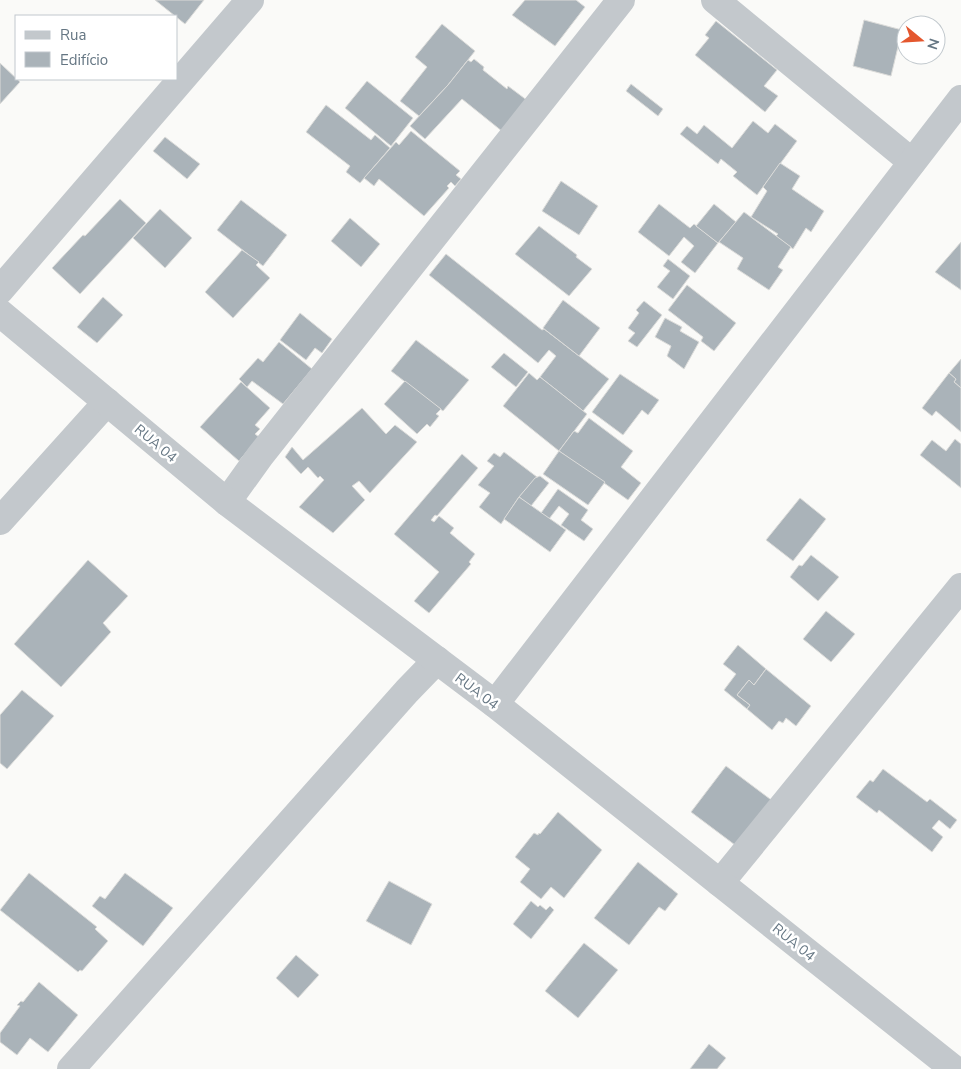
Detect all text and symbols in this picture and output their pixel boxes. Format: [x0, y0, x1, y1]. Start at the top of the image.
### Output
legend [15, 15, 178, 80]
north arrow [896, 15, 946, 65]
text: Rua [60, 25, 86, 45]
text: N [922, 36, 944, 52]
text: Edifício [60, 50, 108, 70]
street label: RUA 04 [130, 420, 181, 467]
street label: RUA 04 [451, 669, 502, 714]
street label: RUA 04 [768, 919, 819, 966]

